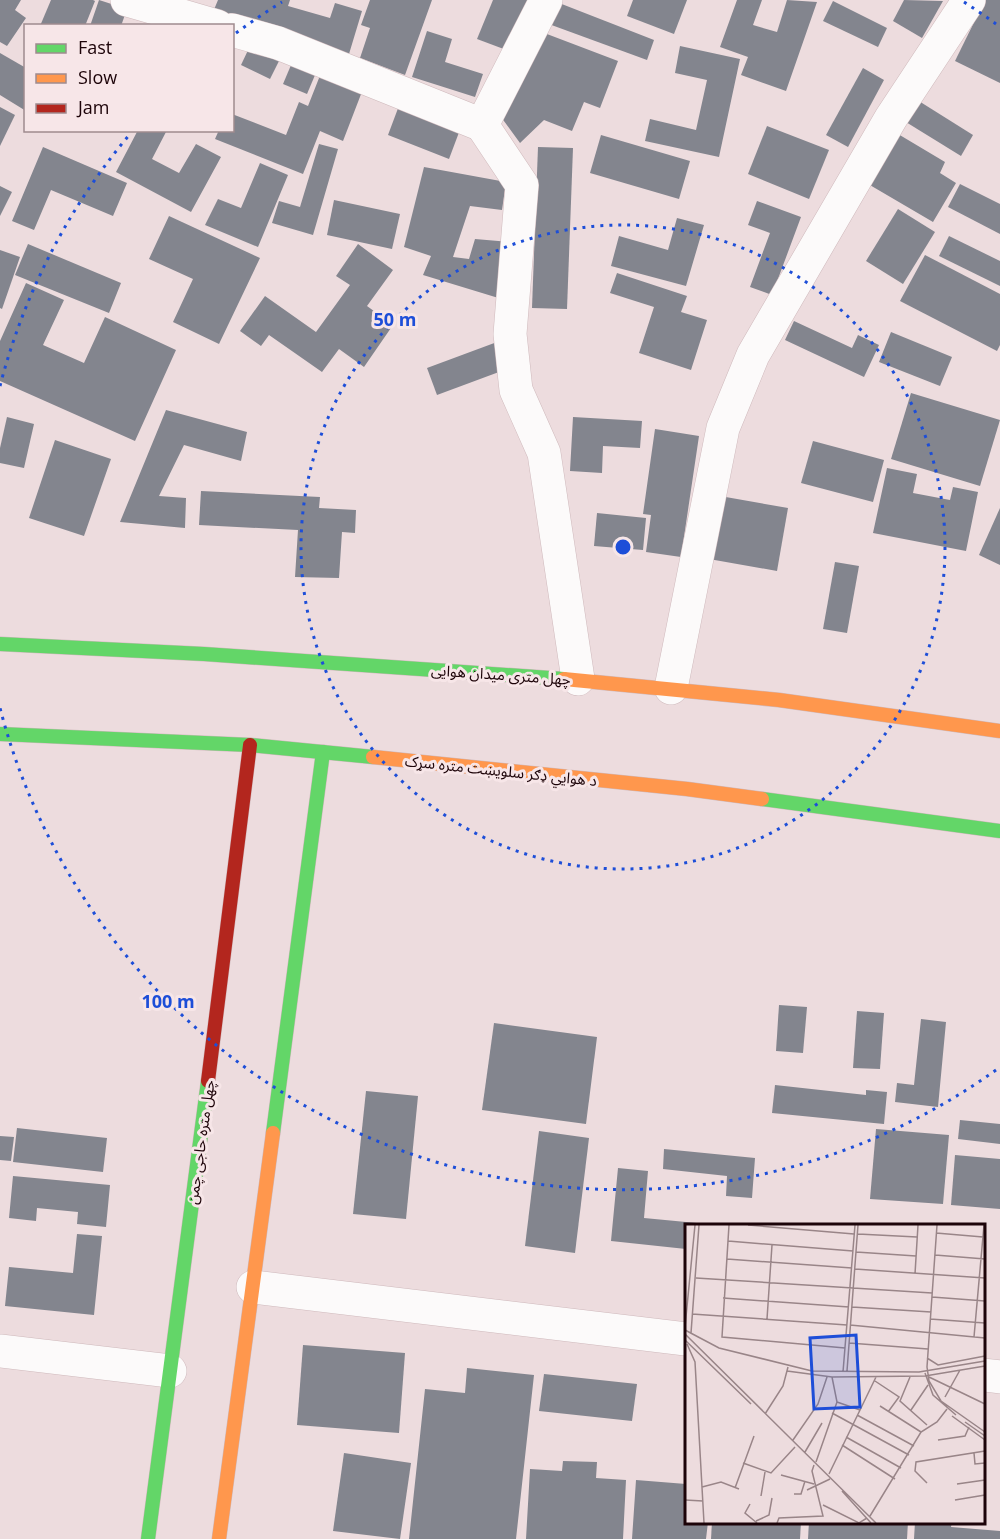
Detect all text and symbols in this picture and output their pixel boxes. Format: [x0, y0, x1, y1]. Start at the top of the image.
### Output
legend [24, 24, 234, 132]
text: Fast [78, 35, 112, 59]
text: Slow [78, 65, 117, 89]
text: Jam [76, 95, 110, 119]
text: 50 m [374, 307, 416, 331]
centre of rings [613, 537, 633, 557]
street label: چهل متری میدان هوایی [430, 659, 572, 690]
street label: د هوايي ډګر سلویښت متره سړک [404, 750, 598, 792]
text: 100 m [141, 989, 195, 1013]
street label: چهل متره حاجی چمن [181, 1078, 220, 1206]
inset map [685, 1224, 985, 1524]

